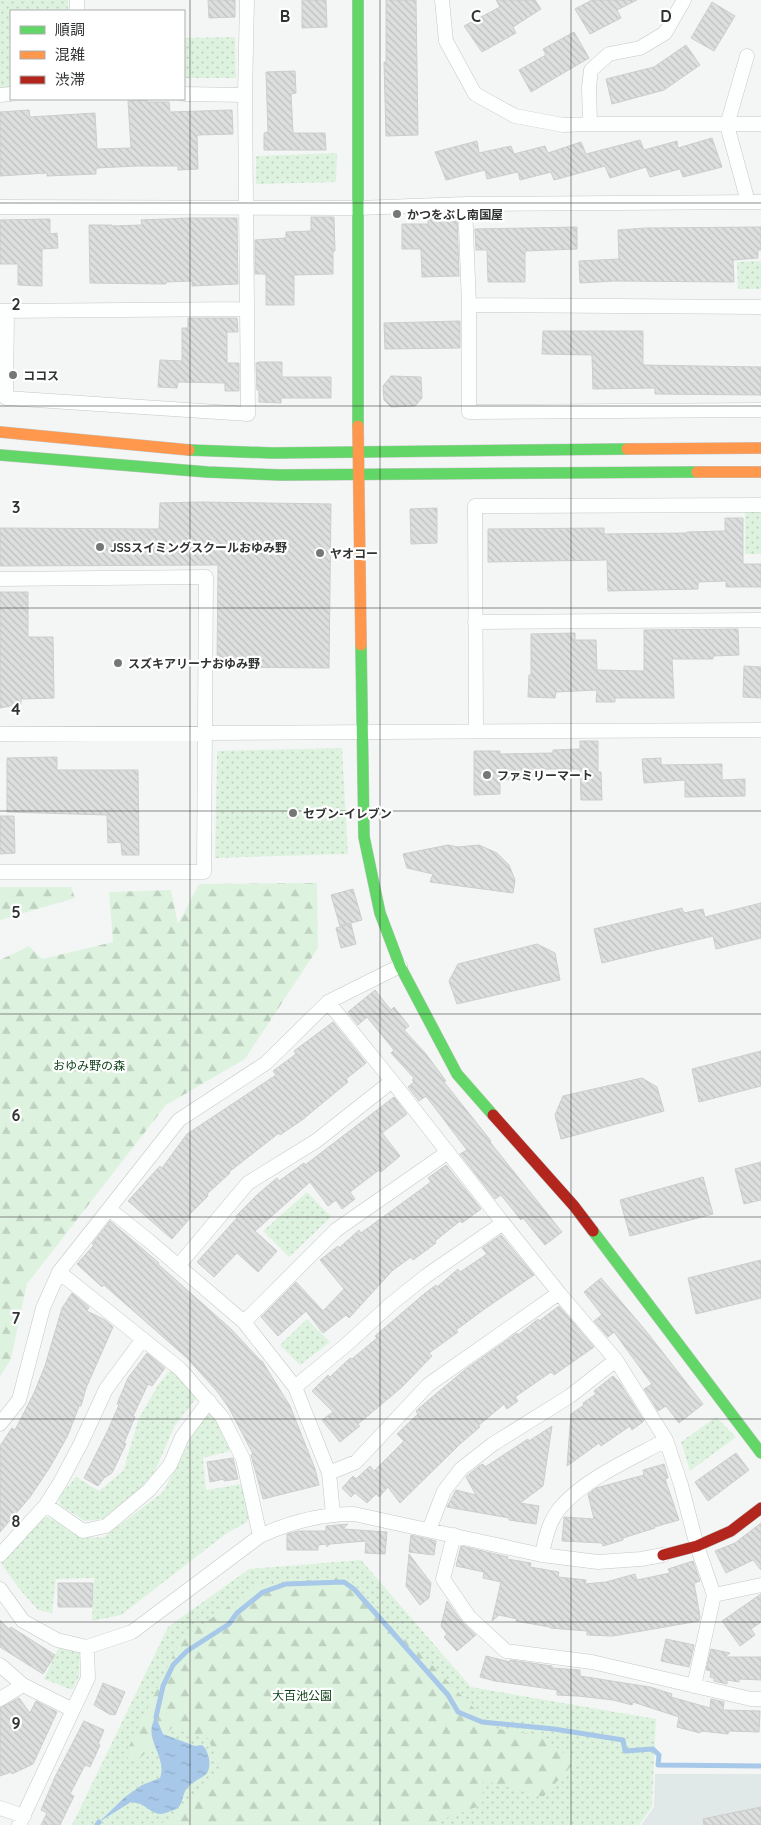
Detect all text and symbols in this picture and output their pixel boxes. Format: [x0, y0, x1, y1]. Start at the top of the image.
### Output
text: B [280, 6, 290, 26]
text: C [471, 6, 481, 26]
text: D [660, 6, 672, 26]
legend [10, 10, 185, 100]
text: 順調 [55, 20, 85, 39]
text: 混雑 [55, 45, 85, 64]
text: 渋滞 [55, 70, 85, 89]
place label: かつをぶし南国屋 [407, 207, 503, 222]
marker: かつをぶし南国屋 [391, 208, 403, 220]
text: 2 [11, 294, 21, 314]
place label: ココス [23, 368, 59, 383]
marker: ココス [7, 369, 19, 381]
text: 3 [12, 497, 20, 517]
place label: JSSスイミングスクールおゆみ野 [110, 540, 287, 555]
marker: JSSスイミングスクールおゆみ野 [94, 541, 106, 553]
place label: ヤオコー [330, 546, 378, 561]
marker: ヤオコー [314, 547, 326, 559]
place label: スズキアリーナおゆみ野 [128, 656, 260, 671]
marker: スズキアリーナおゆみ野 [112, 657, 124, 669]
text: 4 [11, 699, 21, 719]
place label: ファミリーマート [497, 768, 593, 783]
marker: ファミリーマート [481, 769, 493, 781]
place label: セブン-イレブン [303, 806, 392, 821]
marker: セブン-イレブン [287, 807, 299, 819]
text: 5 [11, 902, 21, 922]
park label: おゆみ野の森 [53, 1058, 125, 1073]
text: 6 [12, 1105, 21, 1125]
text: 7 [12, 1308, 21, 1328]
text: 8 [12, 1511, 21, 1531]
park label: 大百池公園 [272, 1688, 332, 1703]
text: 9 [11, 1713, 21, 1733]

